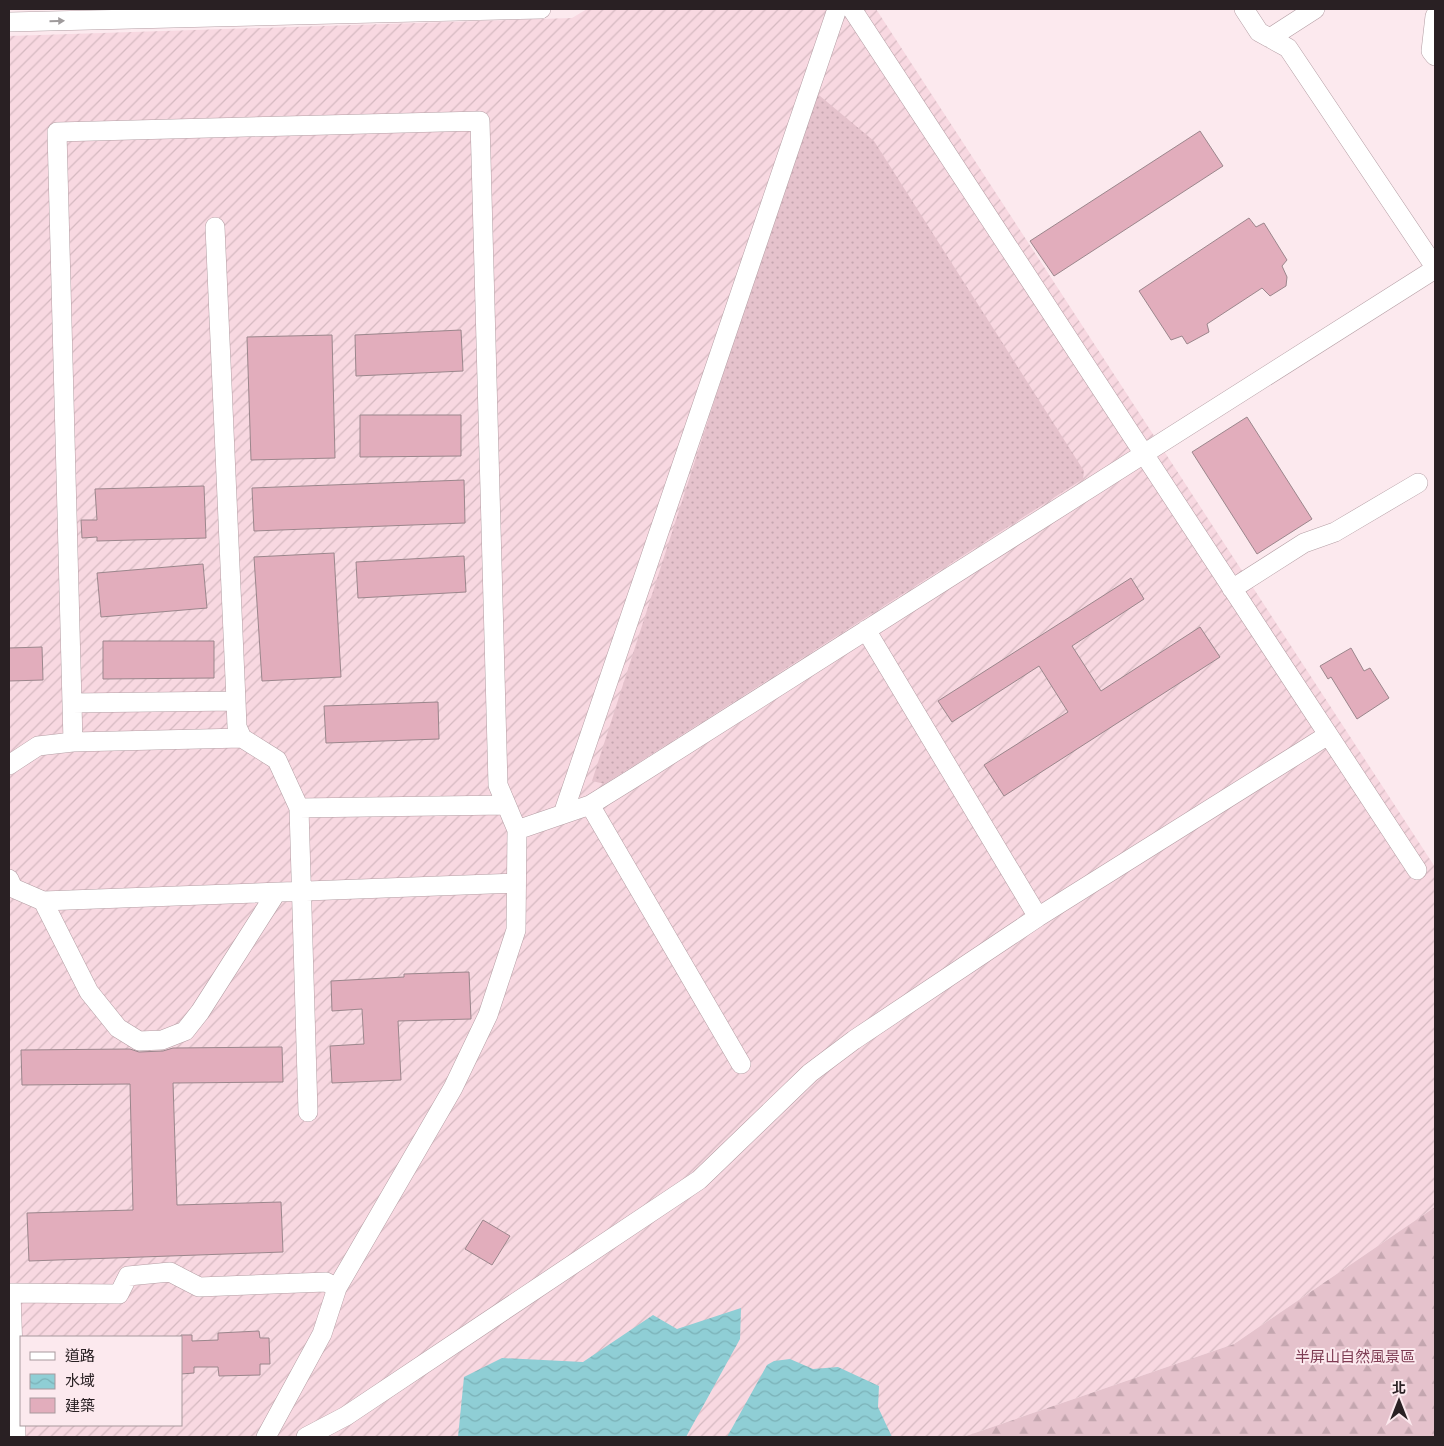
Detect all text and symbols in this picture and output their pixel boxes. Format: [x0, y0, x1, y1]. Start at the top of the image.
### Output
one-way arrow [50, 16, 66, 24]
legend [20, 1336, 182, 1426]
text: 道路 [65, 1347, 95, 1365]
park label: 半屏山自然風景區 [1295, 1348, 1415, 1366]
text: 水域 [65, 1372, 95, 1390]
north arrow [1374, 1376, 1424, 1426]
text: 北 [1392, 1380, 1406, 1397]
text: 建築 [65, 1397, 95, 1415]

